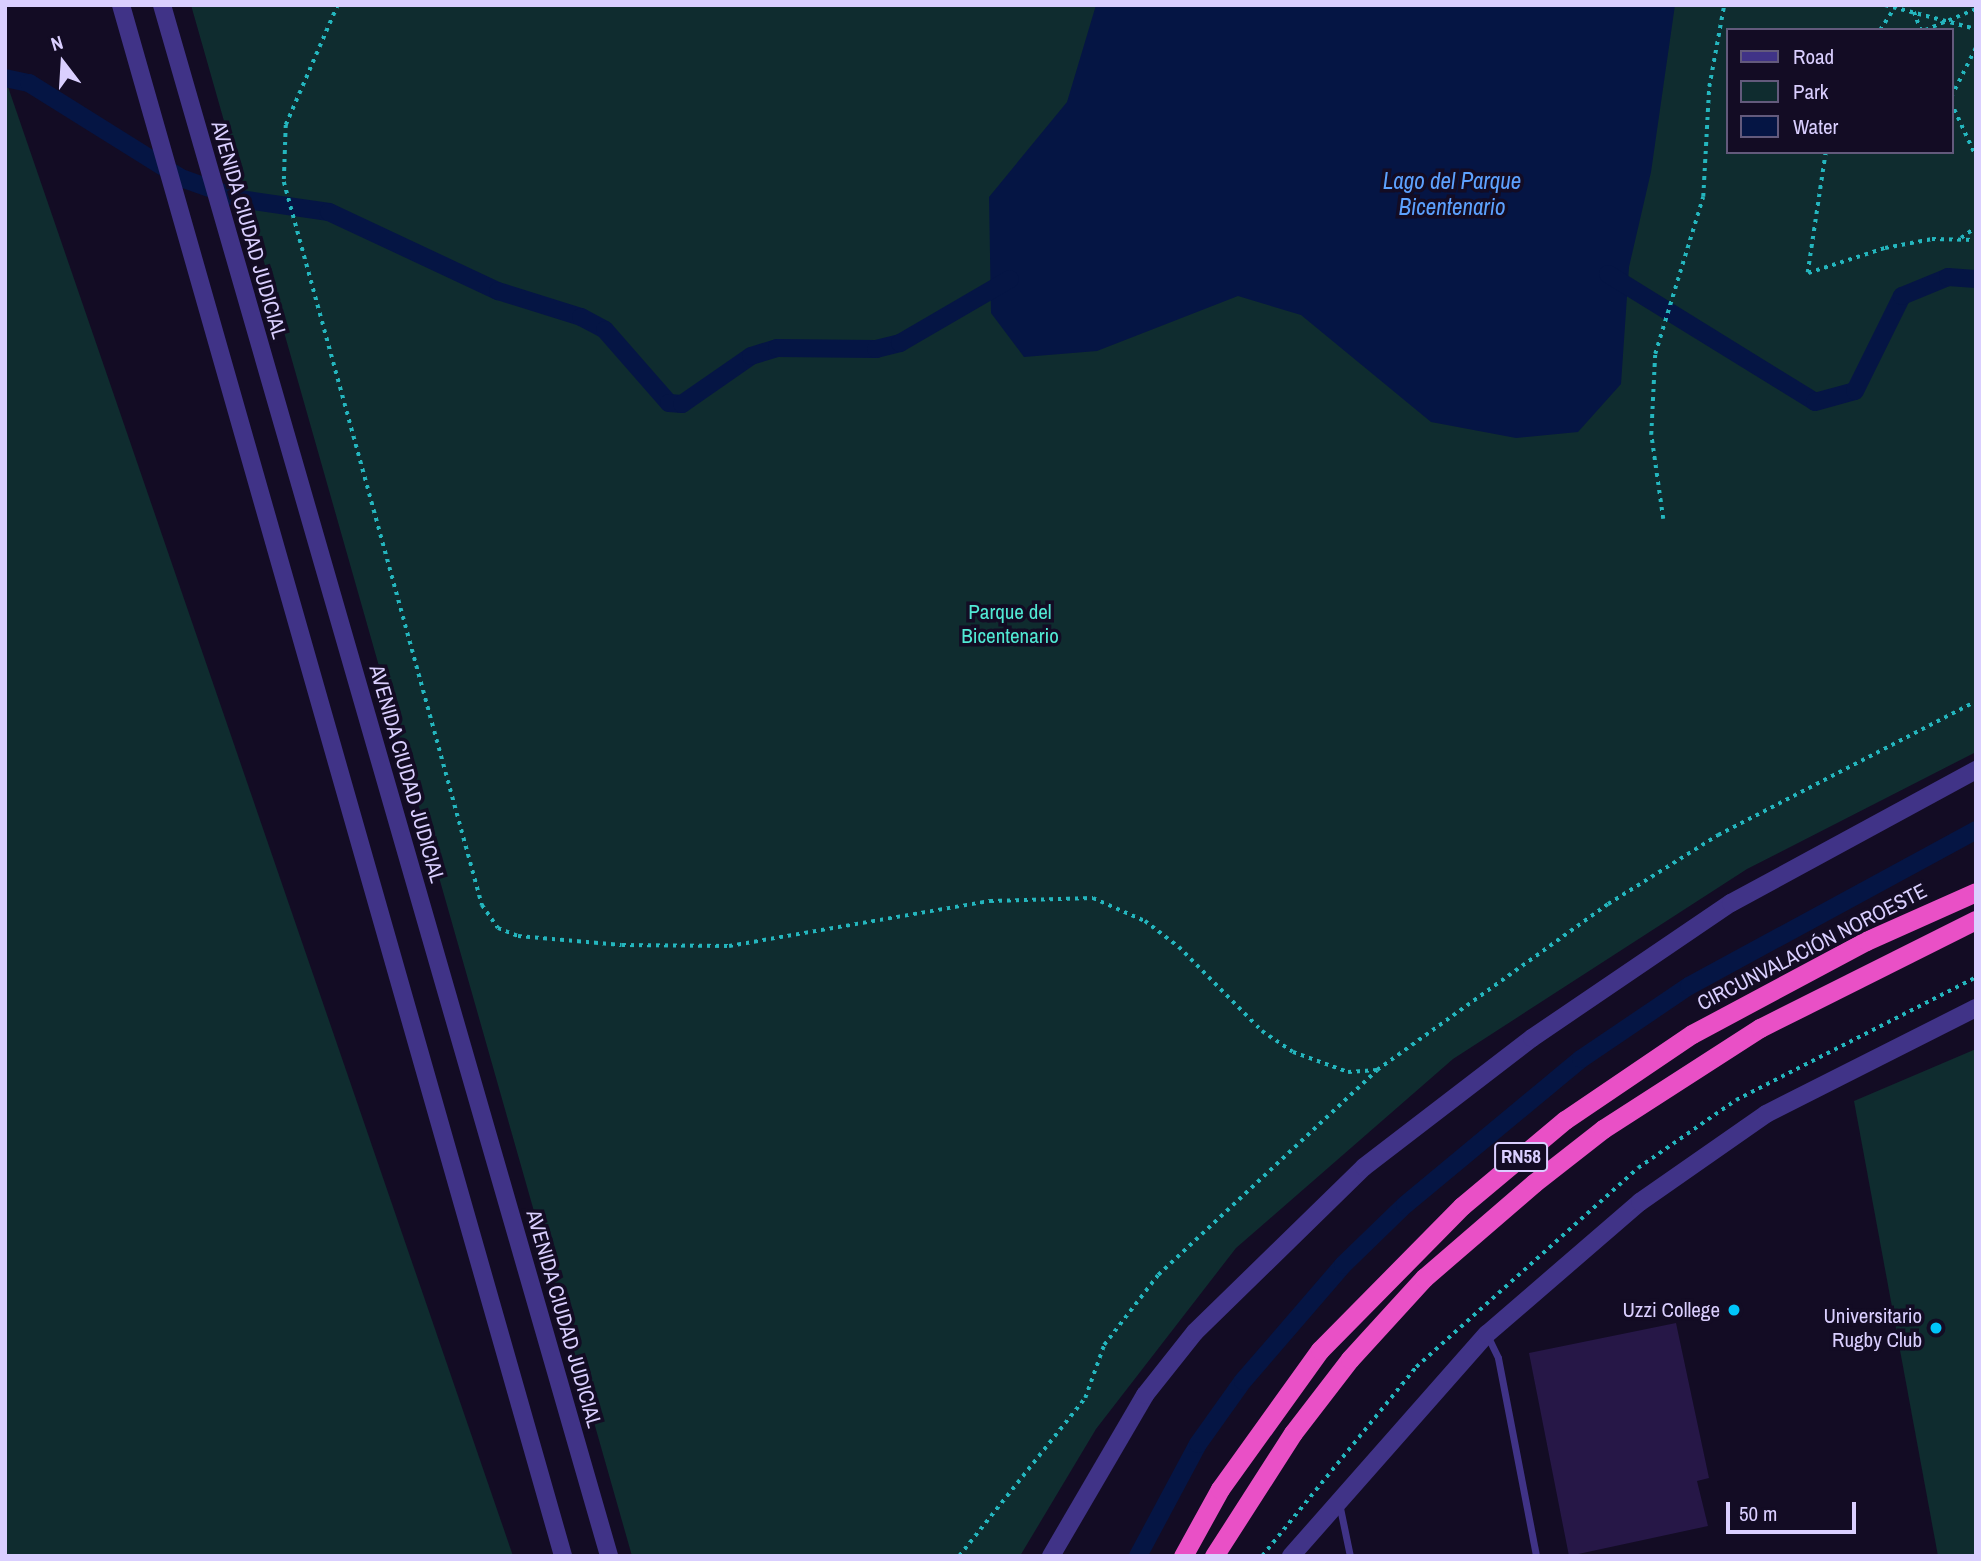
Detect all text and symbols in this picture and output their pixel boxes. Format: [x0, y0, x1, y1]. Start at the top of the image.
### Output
north arrow [28, 28, 98, 98]
legend [1726, 28, 1953, 154]
text: N [48, 29, 66, 57]
text: Road [1793, 42, 1834, 71]
text: Park [1793, 77, 1828, 106]
text: Water [1793, 112, 1838, 141]
street label: AVENIDA CIUDAD JUDICIAL [206, 118, 292, 342]
water label: Lago del Parque Bicentenario [1383, 167, 1521, 221]
park label: Parque del Bicentenario [961, 599, 1059, 649]
street label: AVENIDA CIUDAD JUDICIAL [364, 662, 450, 886]
street label: CIRCUNVALACIÓN NOROESTE [1693, 878, 1931, 1016]
road number: RN58 [1493, 1142, 1549, 1172]
street label: AVENIDA CIUDAD JUDICIAL [521, 1207, 607, 1431]
place label: Uzzi College [1622, 1297, 1720, 1323]
marker: Uzzi College [1726, 1302, 1742, 1318]
place label: Universitario Rugby Club [1823, 1303, 1922, 1353]
marker: Universitario Rugby Club [1928, 1320, 1944, 1336]
scale bar [1729, 1488, 1858, 1532]
text: 50 m [1739, 1499, 1777, 1528]

